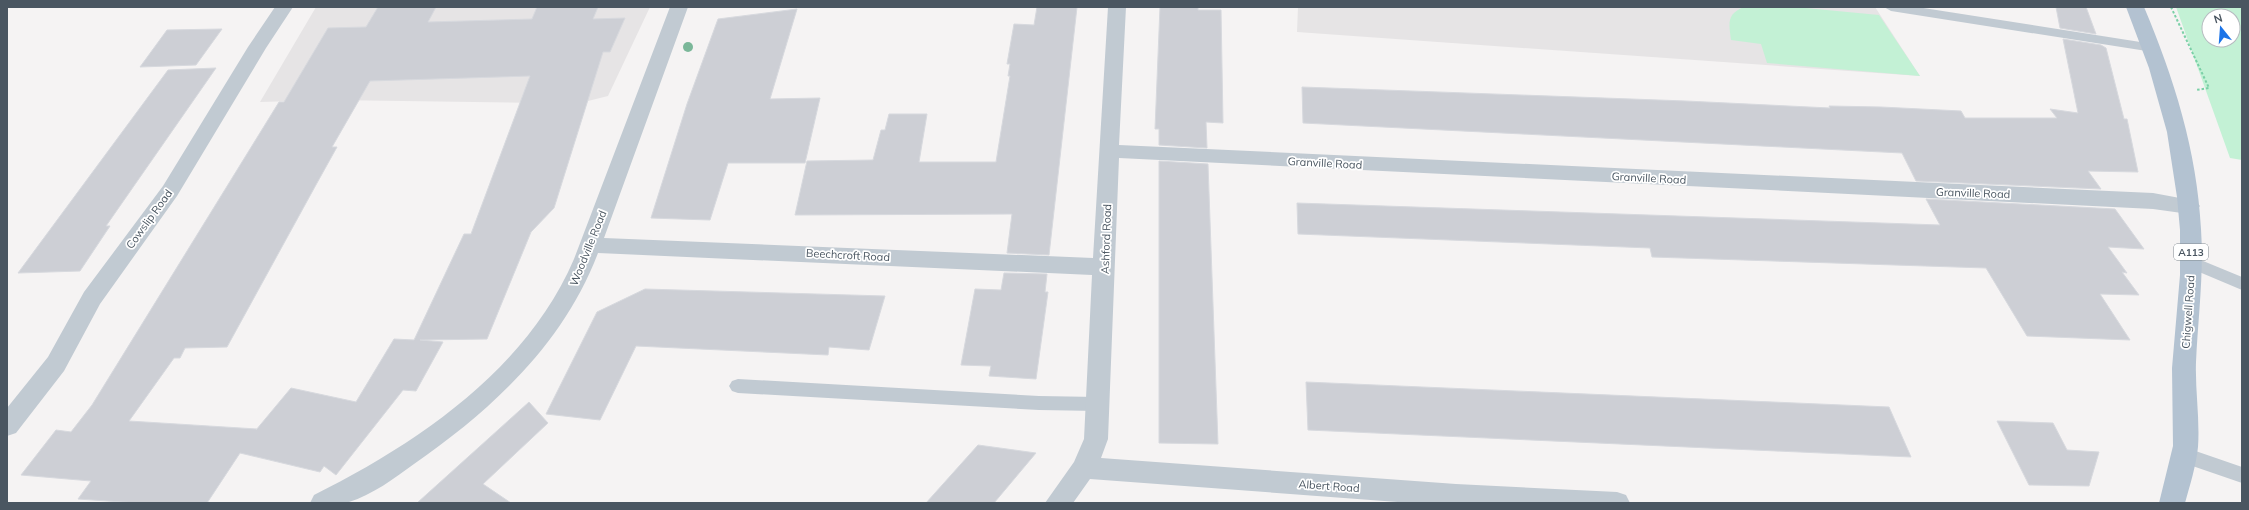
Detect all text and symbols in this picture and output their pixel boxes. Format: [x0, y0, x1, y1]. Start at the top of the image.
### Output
north arrow [2201, 8, 2241, 48]
text: N [2212, 11, 2224, 26]
street label: Granville Road [1287, 154, 1363, 172]
street label: Granville Road [1611, 169, 1687, 187]
street label: Granville Road [1936, 185, 2010, 201]
street label: Cowslip Road [123, 187, 175, 251]
street label: Ashford Road [1098, 204, 1114, 274]
street label: Woodville Road [566, 208, 610, 288]
road number: A113 [2174, 244, 2208, 260]
street label: Beechcroft Road [806, 246, 890, 264]
street label: Chigwell Road [2178, 275, 2198, 349]
street label: Albert Road [1298, 477, 1360, 495]

